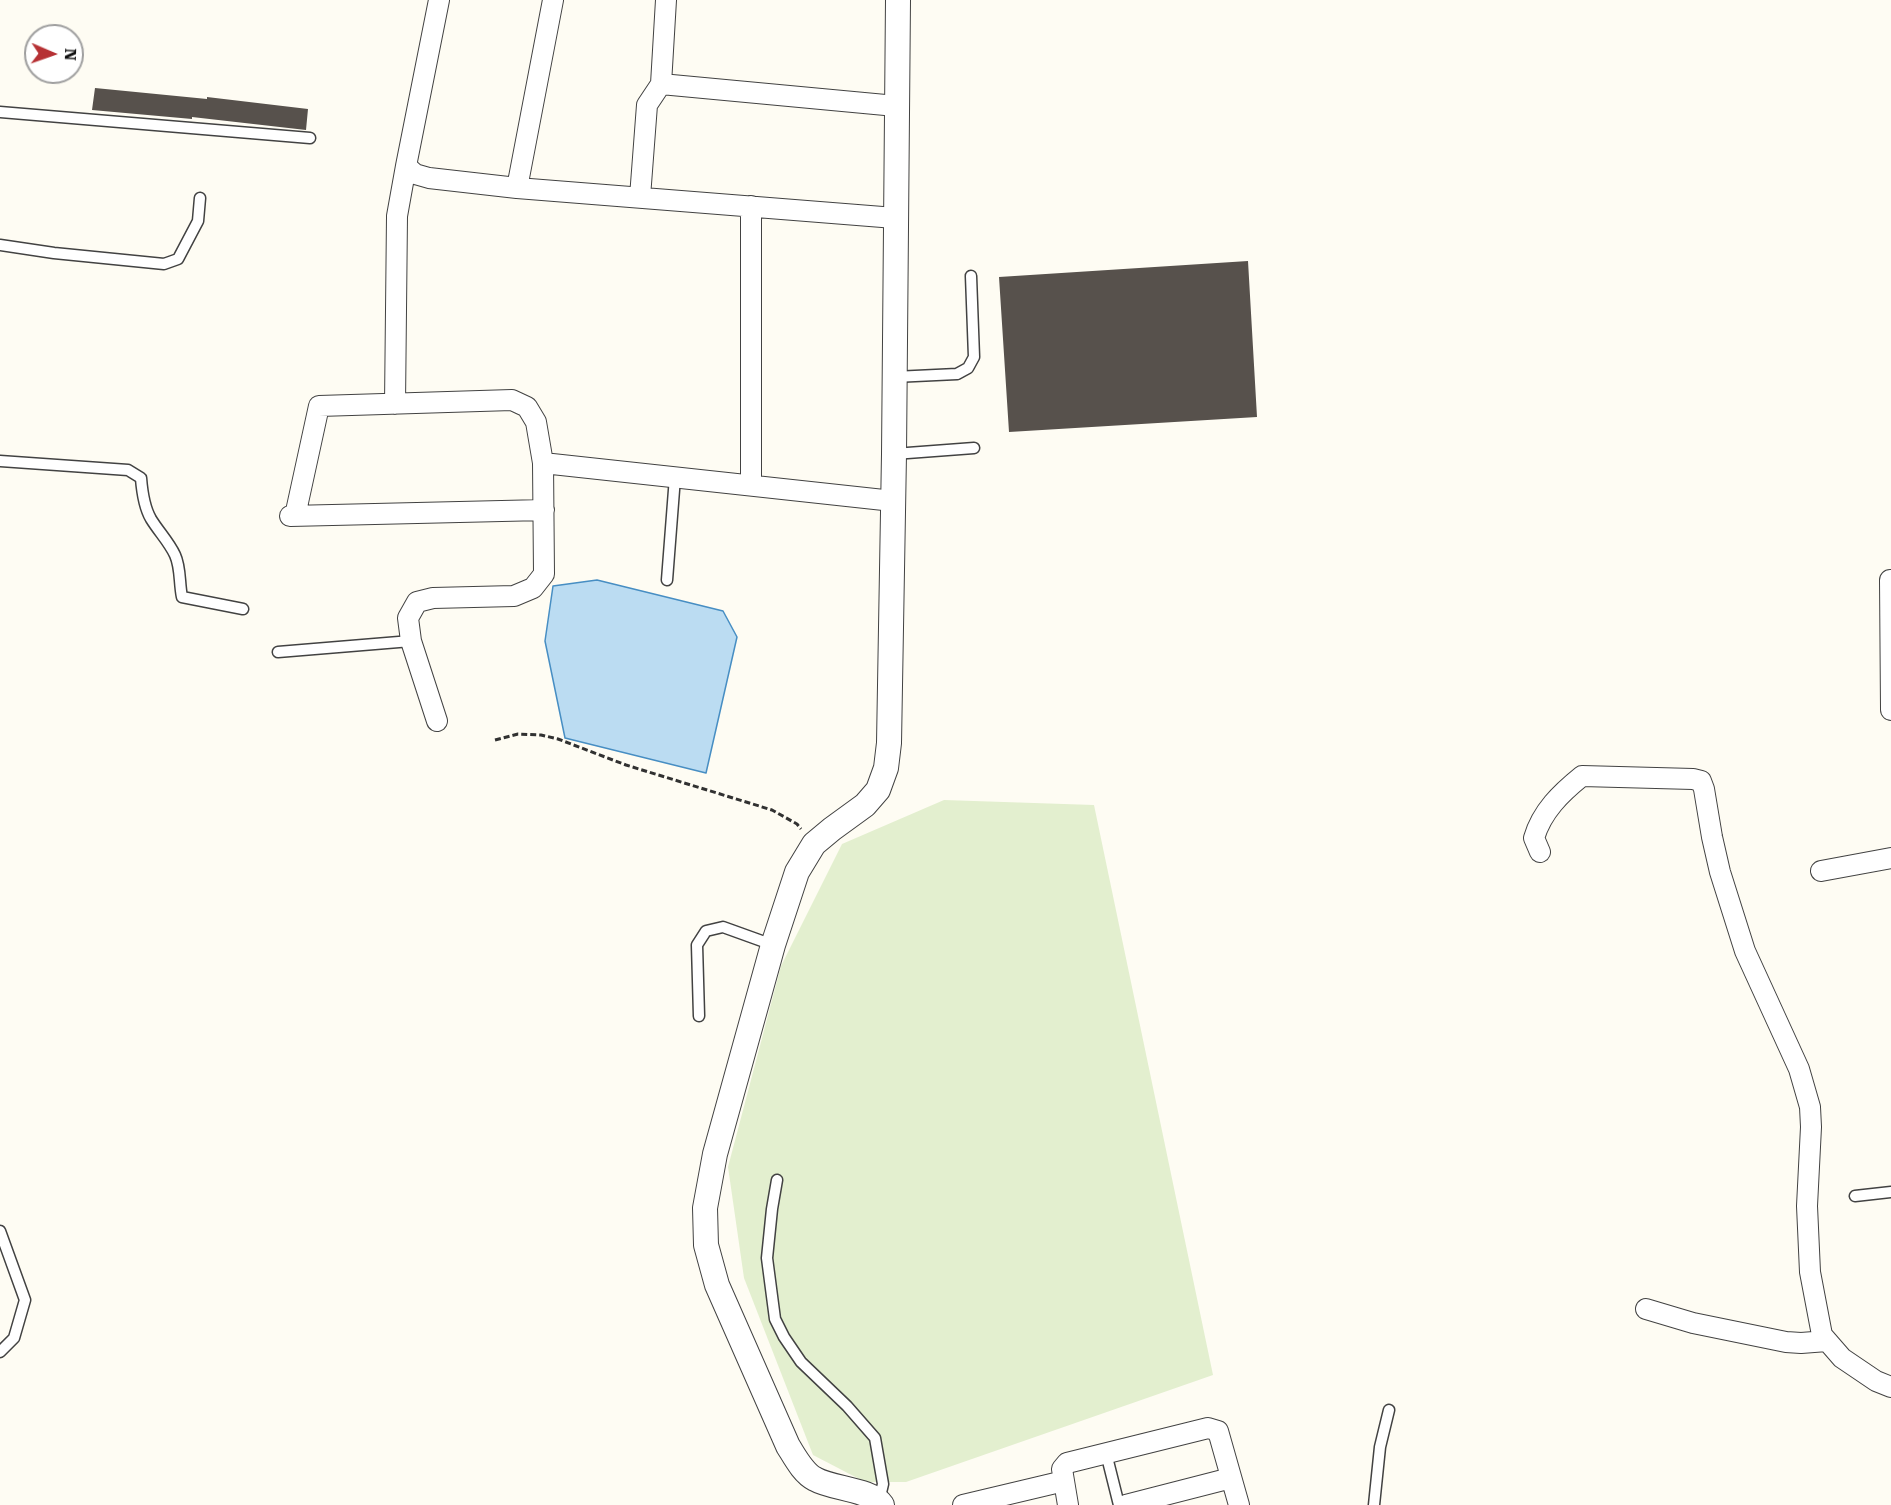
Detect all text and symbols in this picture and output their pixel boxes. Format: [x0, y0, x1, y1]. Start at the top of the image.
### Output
north arrow [24, 24, 84, 84]
text: N [61, 48, 80, 61]

